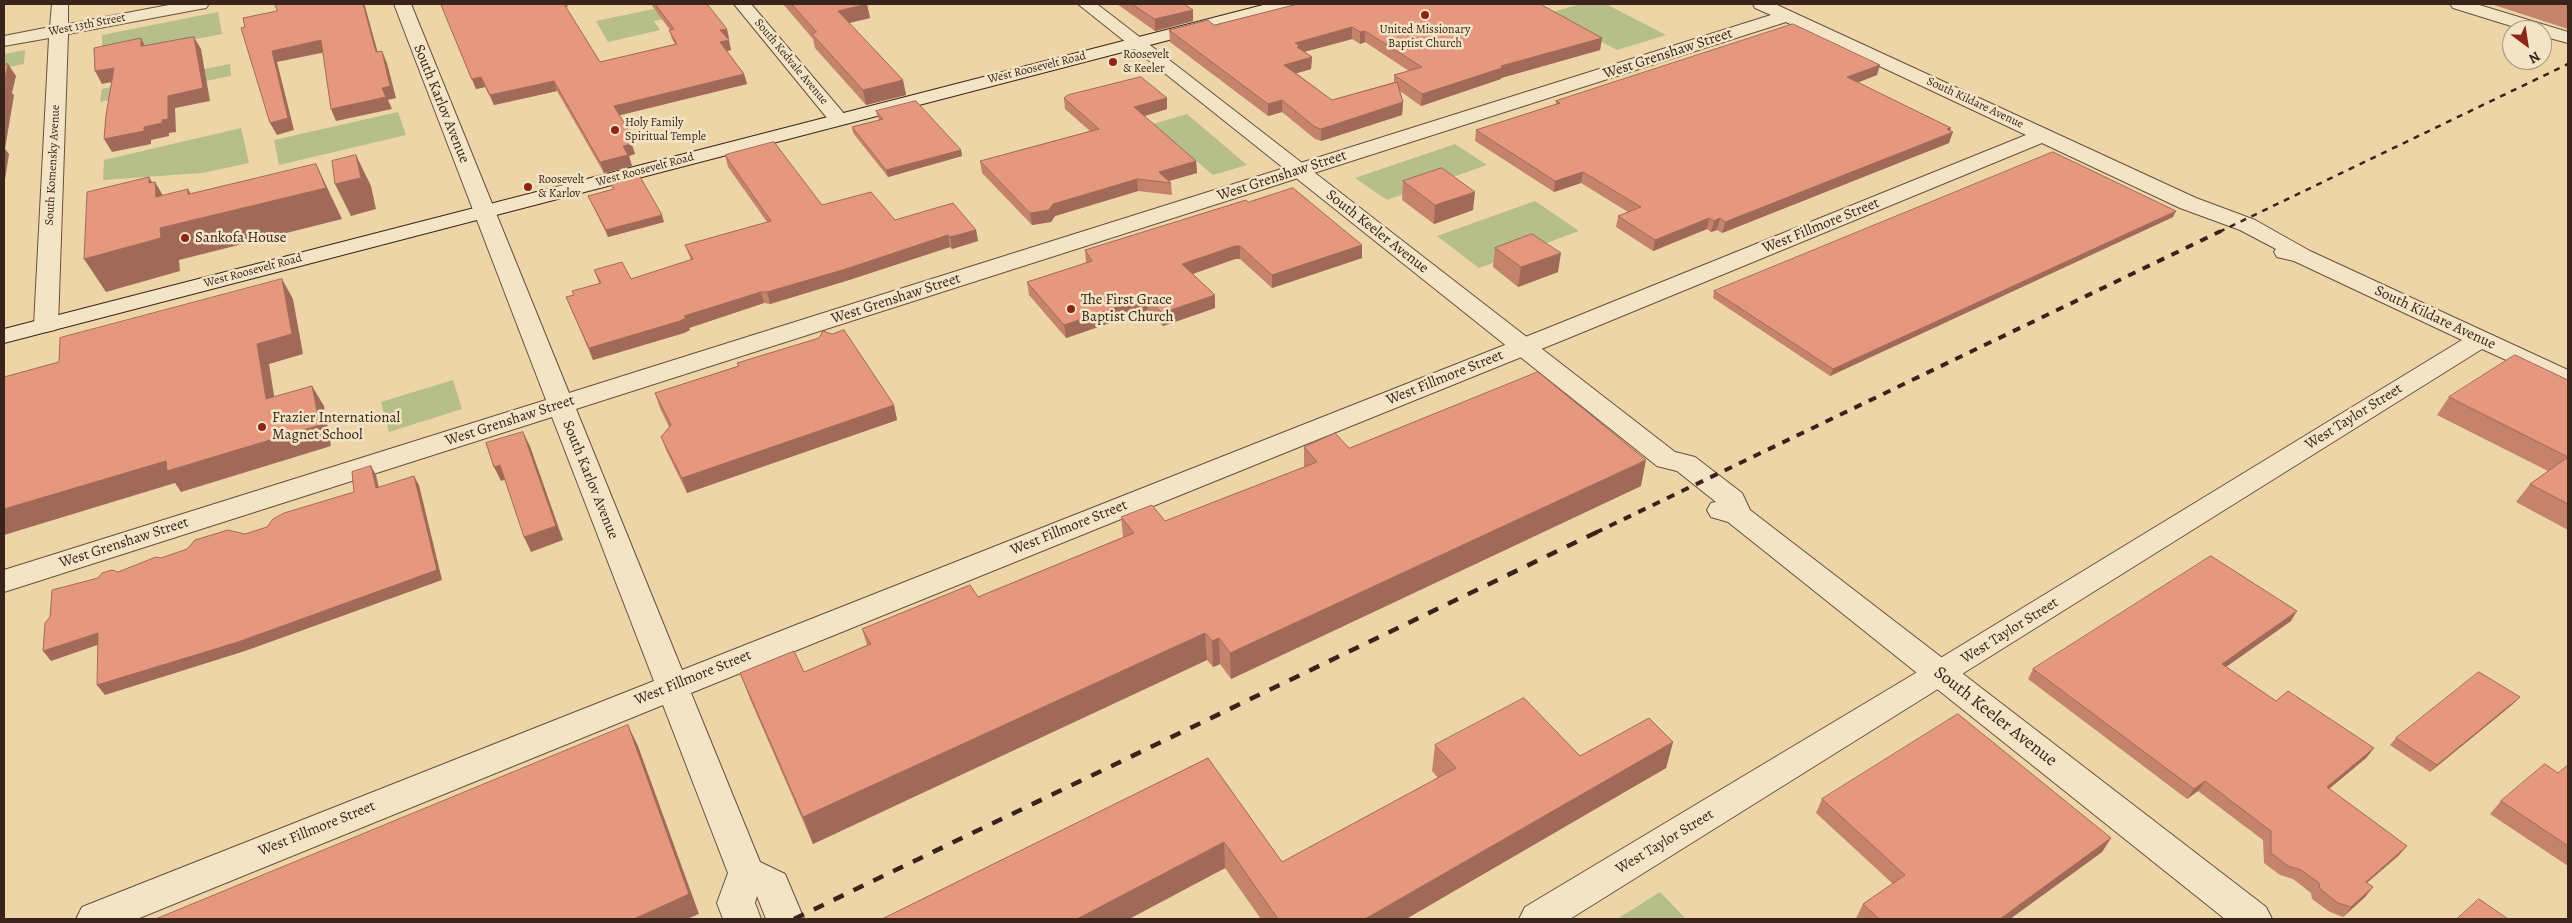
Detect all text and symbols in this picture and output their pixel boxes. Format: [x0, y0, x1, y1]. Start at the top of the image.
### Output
marker: United Missionary Baptist Church [1419, 9, 1431, 21]
street label: West 13th Street [47, 10, 127, 40]
street label: South Kedvale Avenue [751, 16, 831, 108]
north arrow [2502, 20, 2552, 70]
place label: United Missionary Baptist Church [1380, 23, 1470, 51]
street label: West Grenshaw Street [1601, 25, 1735, 83]
street label: South Karlov Avenue [409, 42, 473, 166]
text: N [2525, 47, 2544, 68]
place label: Roosevelt & Keeler [1123, 48, 1170, 76]
street label: West Roosevelt Road [986, 49, 1088, 87]
marker: Roosevelt & Keeler [1107, 56, 1119, 68]
street label: South Kildare Avenue [1924, 74, 2026, 132]
street label: South Komensky Avenue [43, 104, 63, 226]
place label: Holy Family Spiritual Temple [625, 116, 706, 144]
marker: Holy Family Spiritual Temple [609, 124, 621, 136]
street label: West Grenshaw Street [1215, 147, 1349, 205]
street label: West Roosevelt Road [594, 150, 696, 190]
place label: Roosevelt & Karlov [538, 173, 585, 201]
marker: Roosevelt & Karlov [522, 181, 534, 193]
street label: South Keeler Avenue [1322, 186, 1432, 278]
street label: West Fillmore Street [1760, 194, 1882, 258]
place label: Sankofa House [195, 229, 287, 247]
marker: Sankofa House [179, 232, 191, 244]
street label: West Roosevelt Road [202, 251, 304, 291]
street label: West Grenshaw Street [829, 270, 963, 328]
street label: South Kildare Avenue [2372, 282, 2498, 354]
place label: The First Grace Baptist Church [1081, 291, 1173, 326]
marker: The First Grace Baptist Church [1065, 303, 1077, 315]
street label: West Fillmore Street [1384, 346, 1506, 410]
street label: West Taylor Street [2302, 380, 2406, 454]
street label: West Grenshaw Street [443, 392, 577, 450]
place label: Frazier International Magnet School [272, 409, 400, 444]
street label: South Karlov Avenue [558, 418, 622, 542]
marker: Frazier International Magnet School [256, 421, 268, 433]
street label: West Fillmore Street [1008, 496, 1130, 560]
street label: West Grenshaw Street [57, 514, 191, 572]
street label: West Taylor Street [1958, 594, 2062, 668]
street label: West Fillmore Street [632, 646, 754, 710]
street label: South Keeler Avenue [1929, 662, 2061, 772]
street label: West Fillmore Street [256, 797, 378, 861]
street label: West Taylor Street [1613, 806, 1717, 878]

